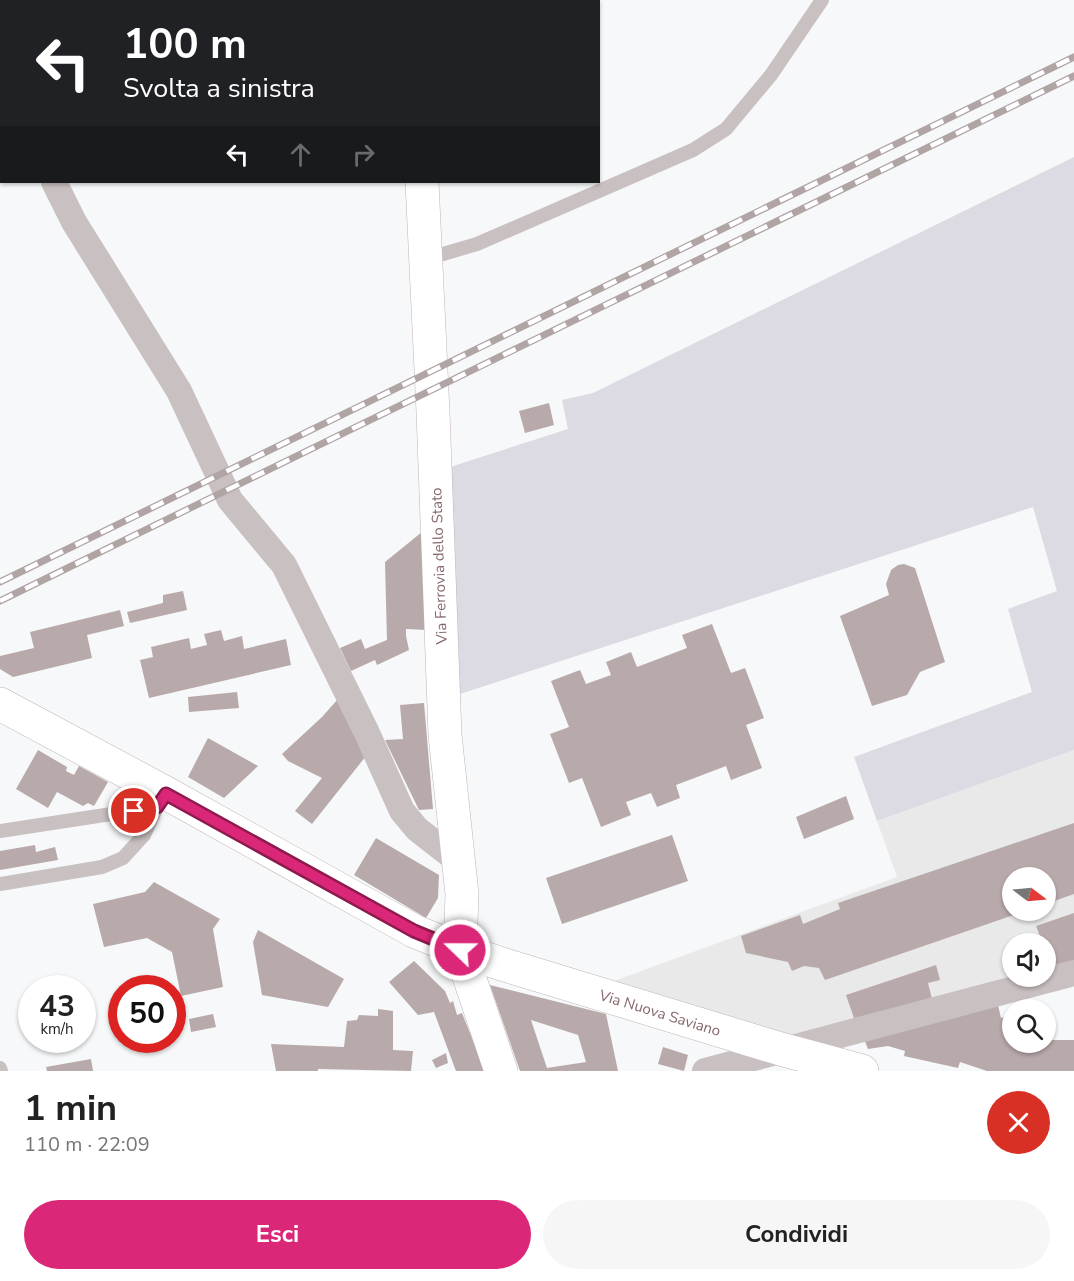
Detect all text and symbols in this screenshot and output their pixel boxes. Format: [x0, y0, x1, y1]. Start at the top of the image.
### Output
text: 100 m [123, 16, 247, 73]
icon: left [24, 24, 102, 102]
text: Svolta a sinistra [123, 70, 315, 107]
icon: left [221, 138, 254, 171]
icon: ahead [284, 138, 317, 171]
icon: right [347, 138, 380, 171]
street label: Via Ferrovia dello Stato [426, 487, 452, 646]
pin [108, 785, 159, 836]
icon: arrive [117, 794, 150, 827]
north arrow [1002, 867, 1056, 921]
map controls [1002, 867, 1056, 1053]
position arrow [428, 918, 492, 982]
button: sound [1002, 933, 1056, 987]
speed limit sign: 50 [108, 975, 186, 1053]
street label: Via Nuova Saviano [596, 985, 723, 1041]
text: 43 [39, 986, 75, 1027]
button: search [1002, 999, 1056, 1053]
text: km/h [40, 1019, 74, 1039]
text: 1 min [24, 1084, 117, 1133]
button: close [987, 1091, 1050, 1154]
text: 110 m · 22:09 [24, 1131, 150, 1158]
button: Esci [24, 1200, 531, 1269]
button: Condividi [543, 1200, 1050, 1269]

